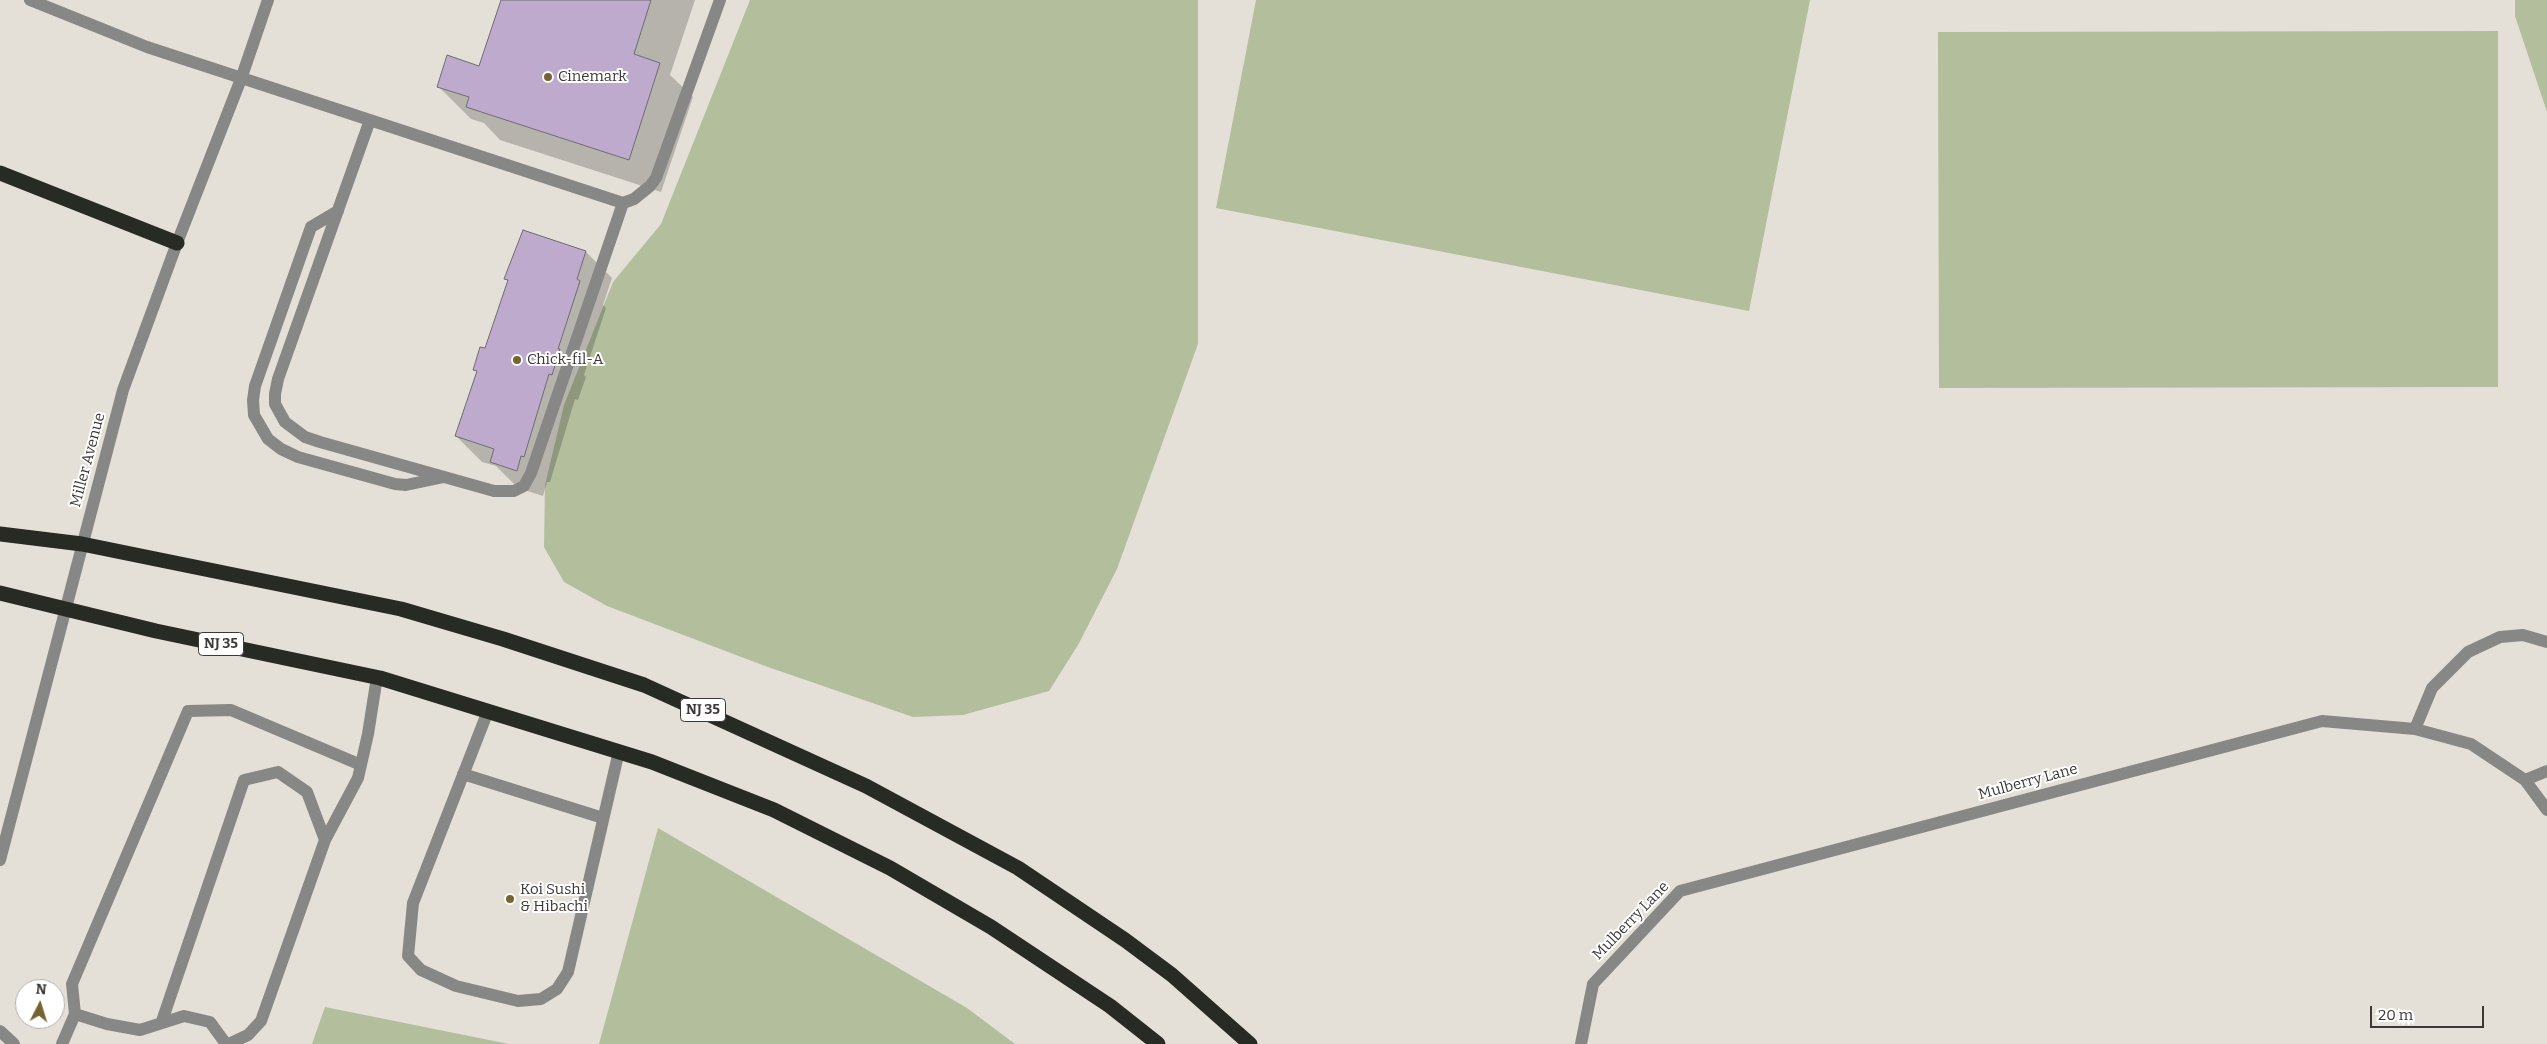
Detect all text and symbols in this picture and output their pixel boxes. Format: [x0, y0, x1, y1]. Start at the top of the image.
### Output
place label: Cinemark [558, 68, 627, 86]
marker: Cinemark [542, 71, 554, 83]
place label: Chick-fil-A [527, 351, 603, 369]
marker: Chick-fil-A [511, 354, 523, 366]
street label: Miller Avenue [67, 411, 109, 509]
road number: NJ 35 [198, 633, 244, 656]
road number: NJ 35 [680, 698, 726, 722]
street label: Mulberry Lane [1976, 760, 2080, 804]
street label: Mulberry Lane [1589, 878, 1673, 964]
place label: Koi Sushi & Hibachi [520, 881, 588, 916]
marker: Koi Sushi & Hibachi [504, 893, 516, 905]
north arrow [15, 979, 65, 1029]
text: N [35, 981, 47, 998]
scale bar [2372, 996, 2486, 1028]
text: 20 m [2378, 1006, 2413, 1024]

